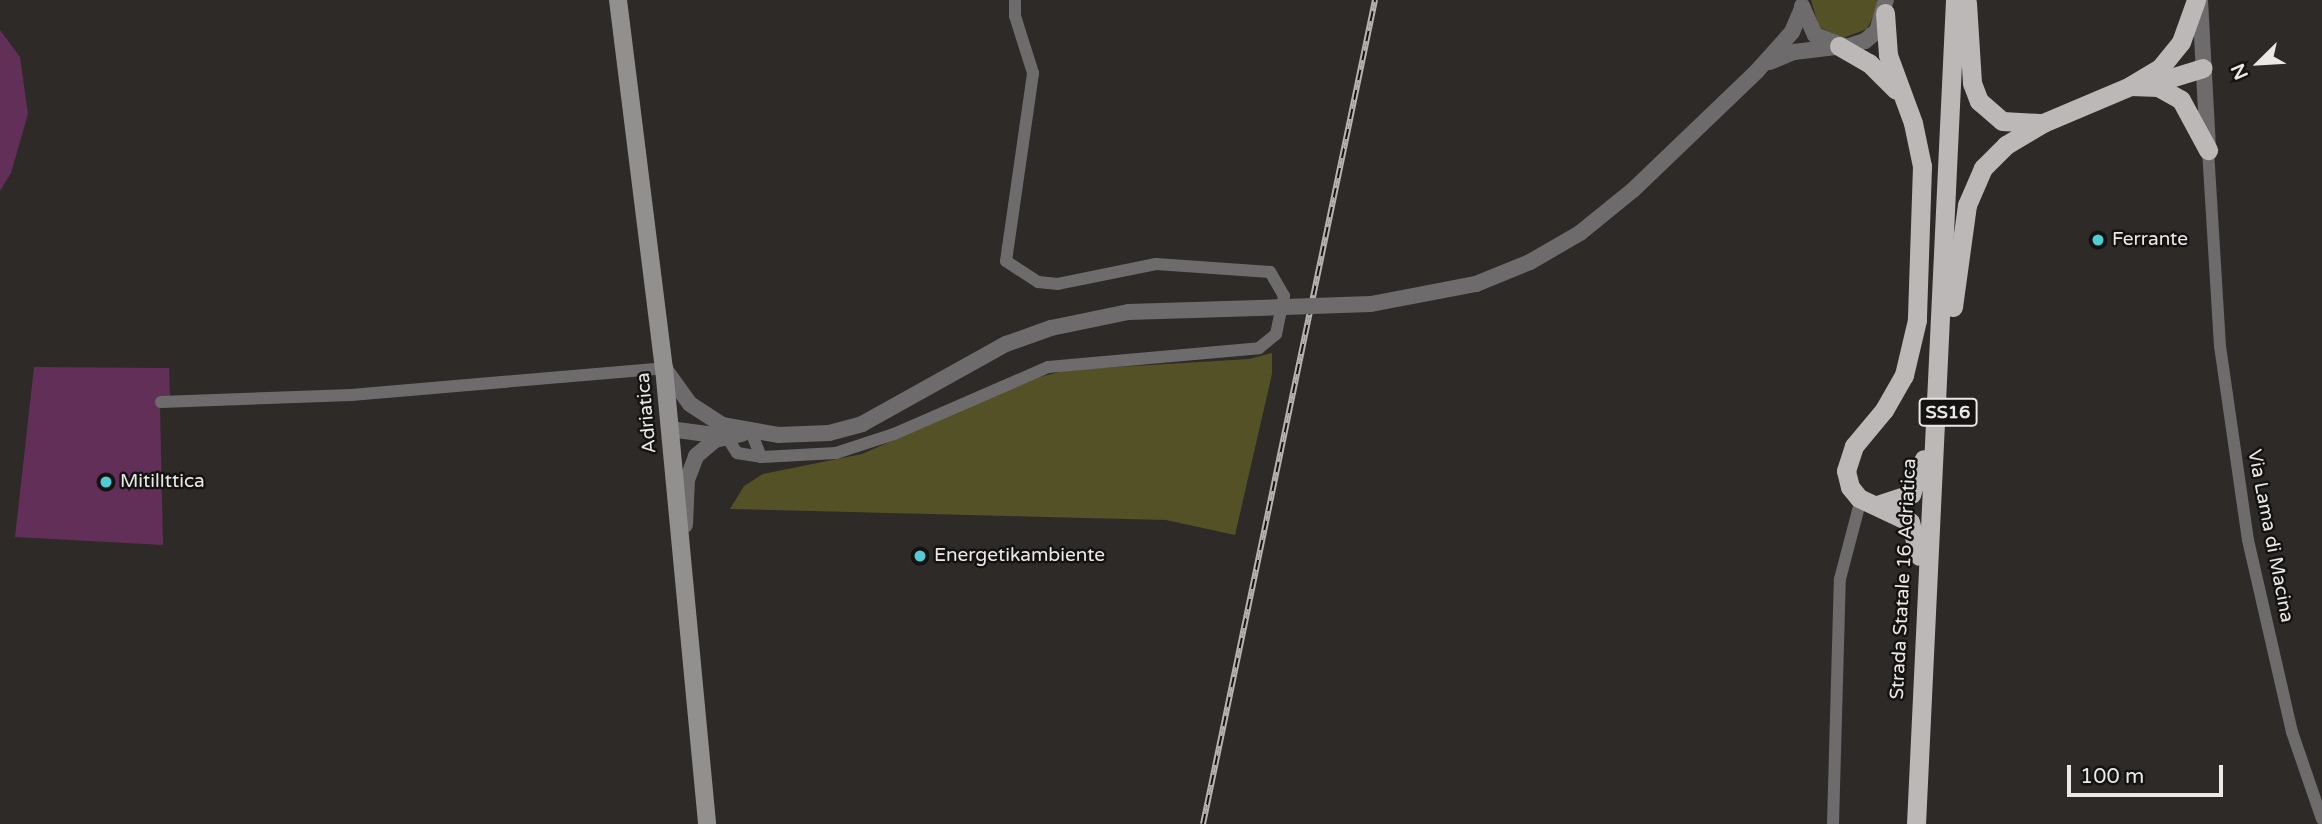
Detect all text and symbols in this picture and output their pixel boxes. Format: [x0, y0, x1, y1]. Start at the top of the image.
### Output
north arrow [2224, 28, 2294, 98]
text: N [2227, 60, 2253, 83]
place label: Ferrante [2112, 229, 2188, 251]
marker: Ferrante [2090, 232, 2106, 248]
street label: Adriatica [632, 372, 662, 454]
road number: SS16 [1918, 398, 1978, 426]
street label: Via Lama di Macina [2242, 448, 2298, 624]
street label: Strada Statale 16 Adriatica [1886, 458, 1922, 700]
place label: MitilIttica [120, 471, 205, 493]
marker: MitilIttica [98, 474, 114, 490]
place label: Energetikambiente [934, 545, 1105, 567]
marker: Energetikambiente [912, 548, 928, 564]
scale bar [2070, 750, 2226, 794]
text: 100 m [2080, 764, 2144, 789]

